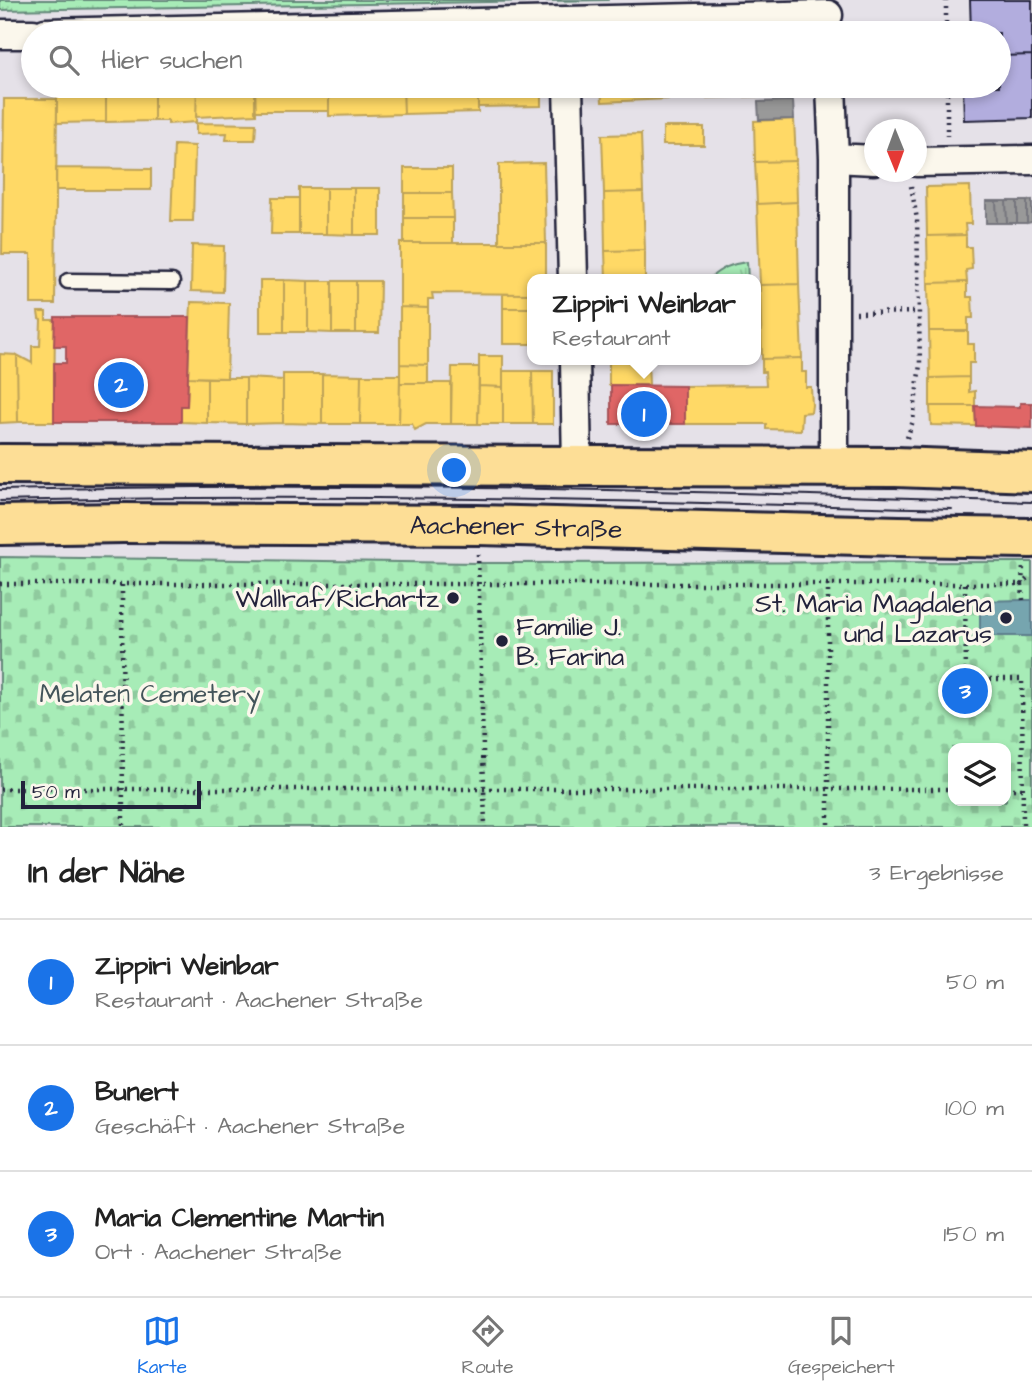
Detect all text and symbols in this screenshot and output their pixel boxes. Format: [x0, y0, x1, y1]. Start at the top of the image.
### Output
search box [21, 21, 1011, 98]
icon: search [45, 41, 83, 79]
text: Hier suchen [101, 42, 242, 78]
north arrow [864, 119, 927, 182]
popup [527, 274, 761, 365]
text: Zippiri Weinbar [552, 286, 736, 322]
text: Restaurant [552, 322, 671, 354]
pin: 2 [98, 359, 144, 411]
pin: 1 [621, 388, 667, 440]
your location [437, 453, 471, 487]
street label: Aachener Straße [410, 508, 623, 548]
place label: Wallraf/Richartz [236, 581, 439, 617]
place label: St. Maria Magdalena und Lazarus [755, 586, 992, 652]
marker: Wallraf/Richartz [445, 590, 461, 606]
place label: Familie J. B. Farina [516, 609, 624, 675]
marker: St. Maria Magdalena und Lazarus [998, 610, 1014, 626]
marker: Familie J. B. Farina [494, 633, 510, 649]
pin: 3 [942, 665, 988, 717]
park label: Melaten Cemetery [40, 676, 260, 714]
map controls [948, 743, 1011, 806]
button: layers [948, 743, 1011, 806]
scale bar [21, 778, 201, 810]
text: 50 m [32, 779, 80, 806]
text: In der Nähe [28, 852, 185, 894]
text: 3 Ergebnisse [869, 857, 1004, 889]
text: Zippiri Weinbar [95, 948, 279, 984]
text: 1 [50, 966, 52, 998]
text: 50 m [946, 966, 1004, 998]
text: Restaurant · Aachener Straße [95, 984, 423, 1016]
text: Bunert [95, 1074, 179, 1110]
text: 2 [44, 1092, 58, 1124]
text: 100 m [945, 1092, 1004, 1124]
text: Geschäft · Aachener Straße [95, 1110, 405, 1142]
text: Maria Clementine Martin [95, 1200, 384, 1236]
text: 3 [45, 1218, 57, 1250]
text: 150 m [943, 1218, 1004, 1250]
text: Ort · Aachener Straße [95, 1236, 342, 1268]
tab: Karte [137, 1312, 187, 1381]
tab: Route [462, 1312, 513, 1381]
tab: Gespeichert [788, 1312, 895, 1381]

